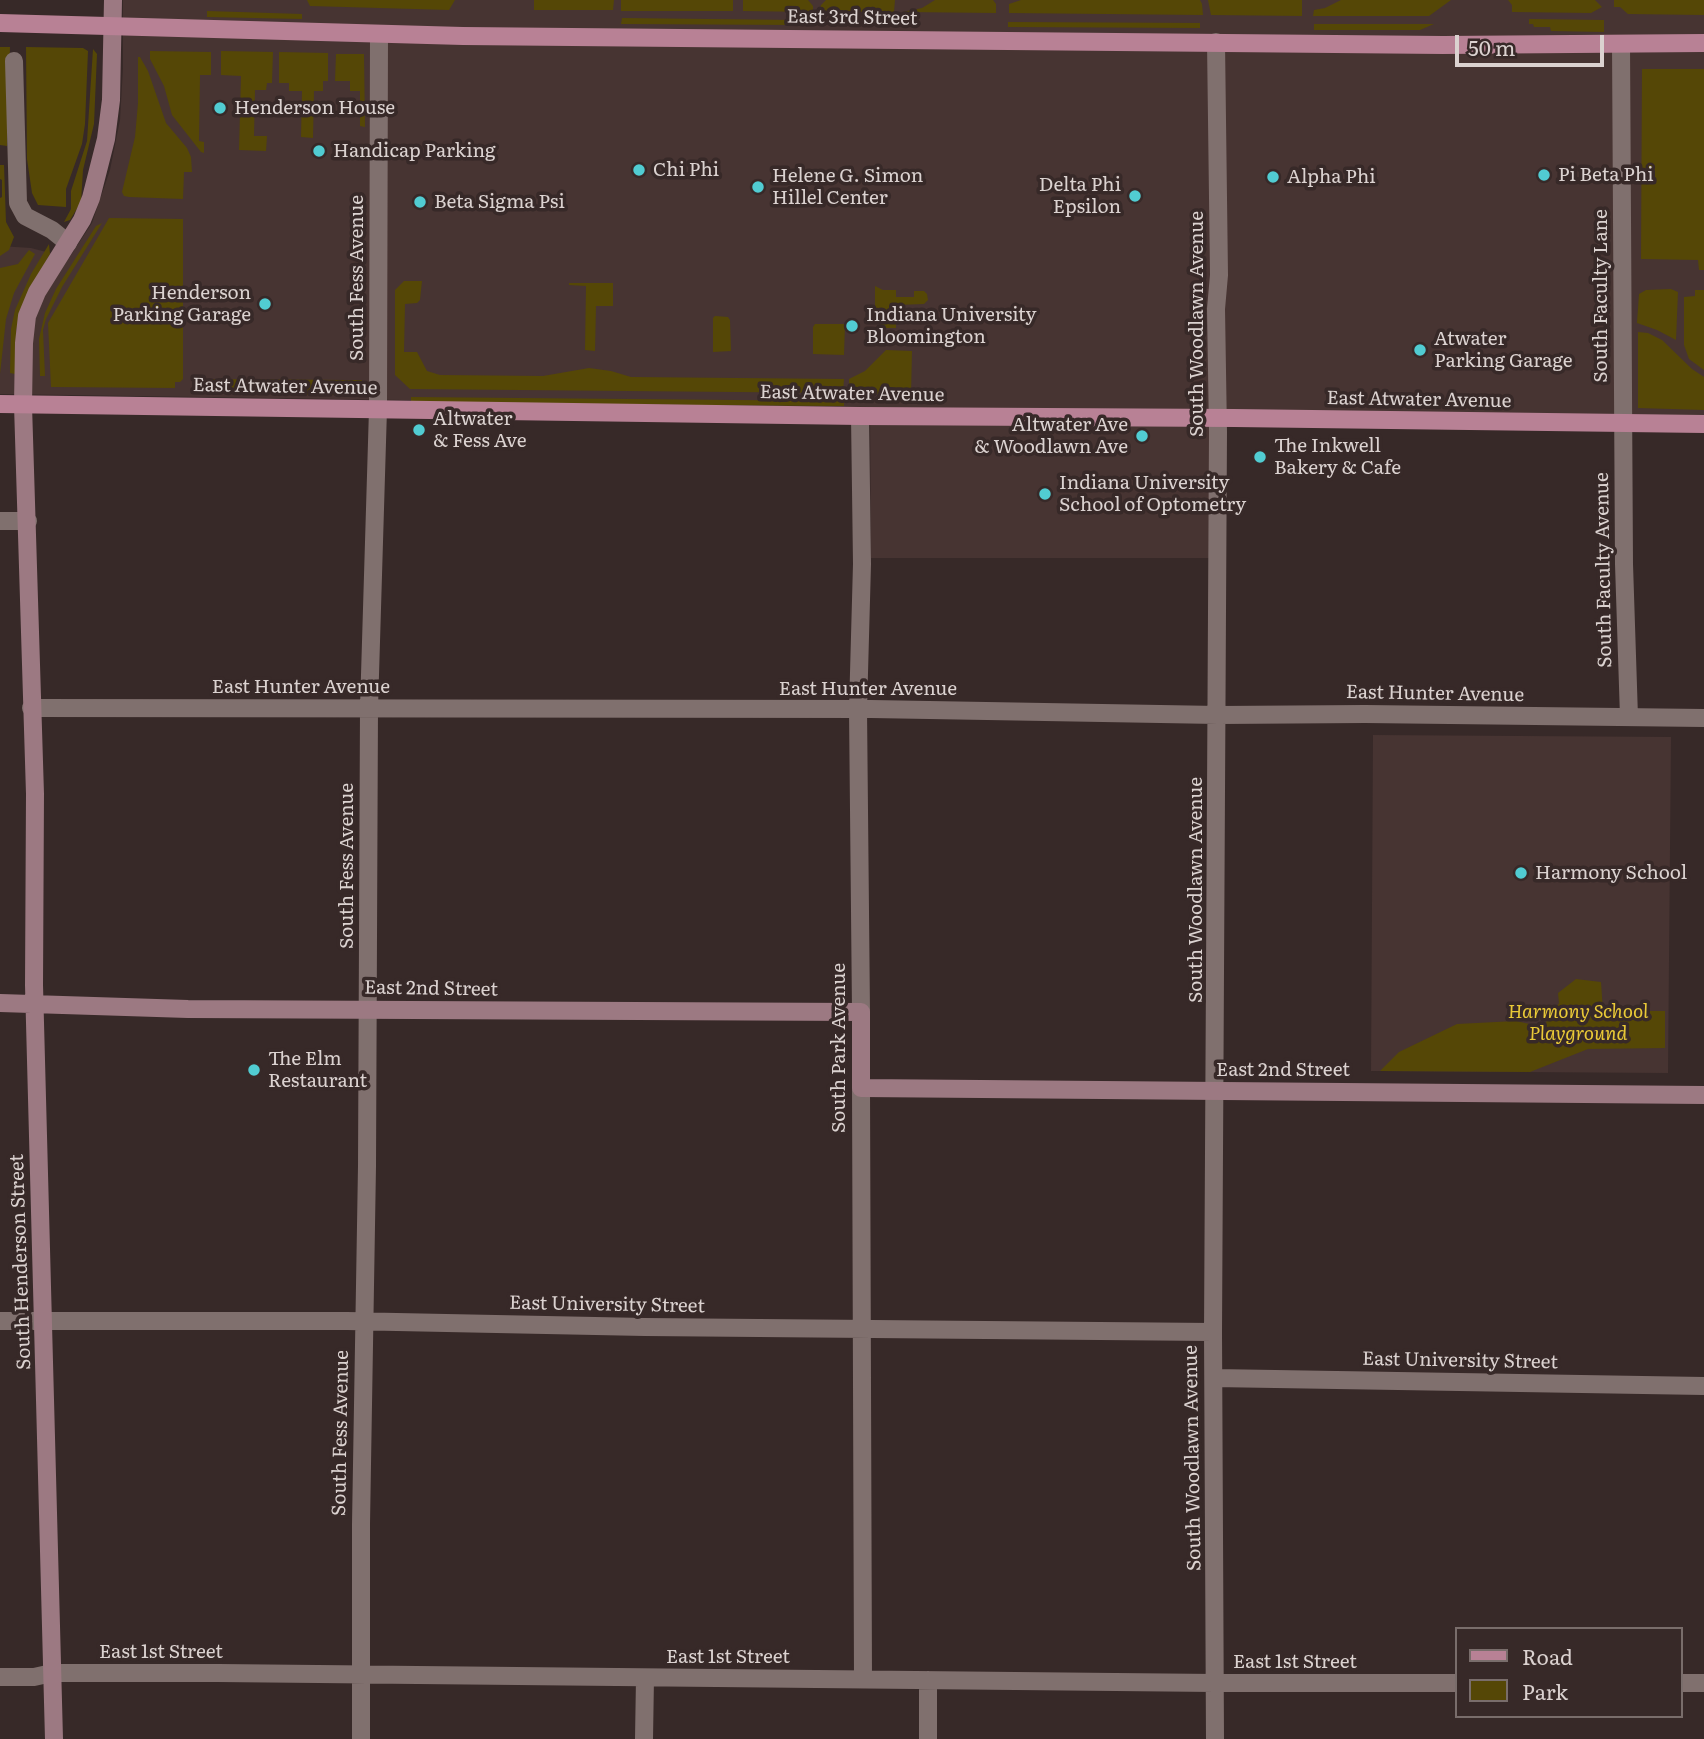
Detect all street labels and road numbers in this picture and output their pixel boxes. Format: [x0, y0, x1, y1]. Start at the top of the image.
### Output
street label: East 3rd Street [786, 5, 918, 31]
street label: South Fess Avenue [346, 195, 368, 361]
street label: South Faculty Lane [1590, 209, 1612, 383]
street label: South Woodlawn Avenue [1186, 211, 1208, 437]
street label: East Atwater Avenue [192, 374, 378, 400]
street label: East Atwater Avenue [759, 381, 945, 407]
street label: East Atwater Avenue [1326, 387, 1512, 413]
street label: South Faculty Avenue [1591, 472, 1617, 668]
street label: East Hunter Avenue [212, 676, 390, 698]
street label: East Hunter Avenue [779, 678, 957, 700]
street label: East Hunter Avenue [1346, 681, 1524, 707]
street label: South Woodlawn Avenue [1185, 777, 1207, 1003]
street label: South Fess Avenue [336, 783, 358, 949]
street label: South Park Avenue [828, 963, 850, 1133]
street label: East 2nd Street [364, 976, 498, 1002]
street label: East 2nd Street [1216, 1059, 1350, 1081]
street label: South Henderson Street [6, 1154, 36, 1370]
street label: East University Street [509, 1292, 705, 1318]
street label: South Woodlawn Avenue [1180, 1345, 1206, 1571]
street label: East University Street [1362, 1348, 1558, 1374]
street label: South Fess Avenue [328, 1350, 354, 1516]
street label: East 1st Street [99, 1641, 223, 1663]
street label: East 1st Street [666, 1646, 790, 1668]
street label: East 1st Street [1233, 1651, 1357, 1673]

